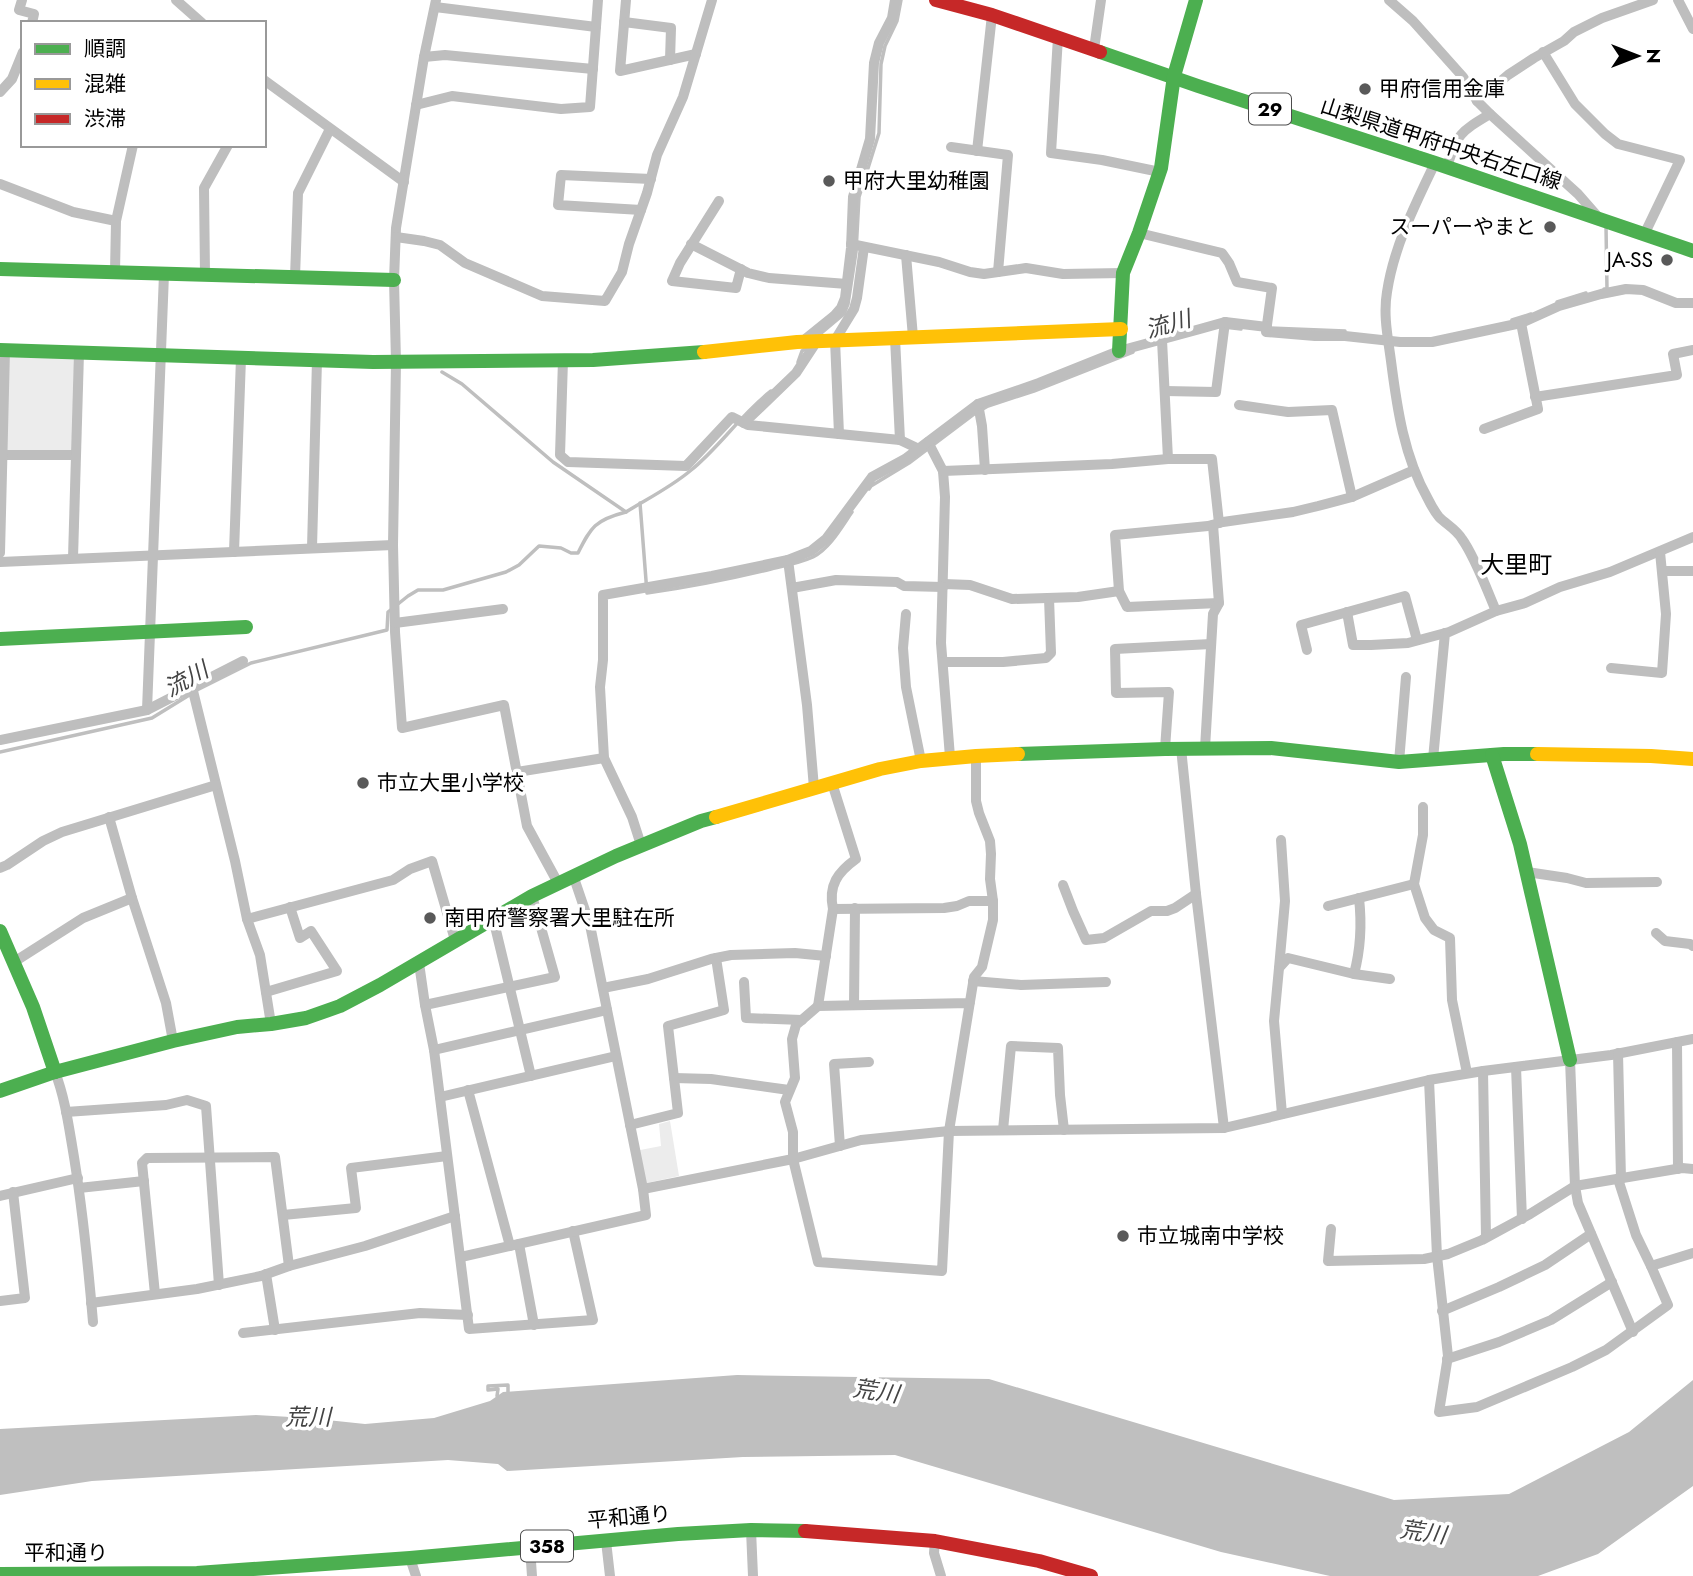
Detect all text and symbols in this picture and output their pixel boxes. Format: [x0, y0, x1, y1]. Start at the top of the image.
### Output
legend [21, 21, 266, 147]
north arrow [1602, 21, 1672, 91]
text: 順調 [84, 34, 126, 64]
text: N [1640, 48, 1667, 64]
text: 混雑 [84, 69, 126, 99]
place label: 甲府信用金庫 [1379, 74, 1505, 104]
marker: 甲府信用金庫 [1357, 81, 1373, 97]
street label: 山梨県道甲府中央右左口線 [1317, 91, 1565, 197]
road number: 29 [1249, 94, 1291, 124]
text: 渋滞 [84, 104, 126, 134]
place label: 甲府大里幼稚園 [843, 166, 990, 196]
marker: 甲府大里幼稚園 [821, 173, 837, 189]
place label: スーパーやまと [1389, 212, 1536, 242]
marker: スーパーやまと [1542, 219, 1558, 235]
place label: JA-SS [1604, 245, 1653, 275]
marker: JA-SS [1659, 252, 1675, 268]
water label: 流川 [1141, 300, 1198, 347]
district label: 大里町 [1480, 547, 1552, 582]
water label: 流川 [158, 652, 217, 705]
place label: 市立大里小学校 [377, 768, 524, 798]
marker: 市立大里小学校 [355, 775, 371, 791]
place label: 南甲府警察署大里駐在所 [444, 903, 675, 933]
marker: 南甲府警察署大里駐在所 [422, 910, 438, 926]
place label: 市立城南中学校 [1137, 1221, 1284, 1251]
marker: 市立城南中学校 [1115, 1228, 1131, 1244]
water label: 荒川 [851, 1371, 904, 1411]
water label: 荒川 [285, 1400, 334, 1434]
street label: 平和通り [586, 1498, 672, 1536]
water label: 荒川 [1398, 1512, 1451, 1552]
road number: 358 [521, 1530, 573, 1562]
street label: 平和通り [24, 1538, 108, 1568]

